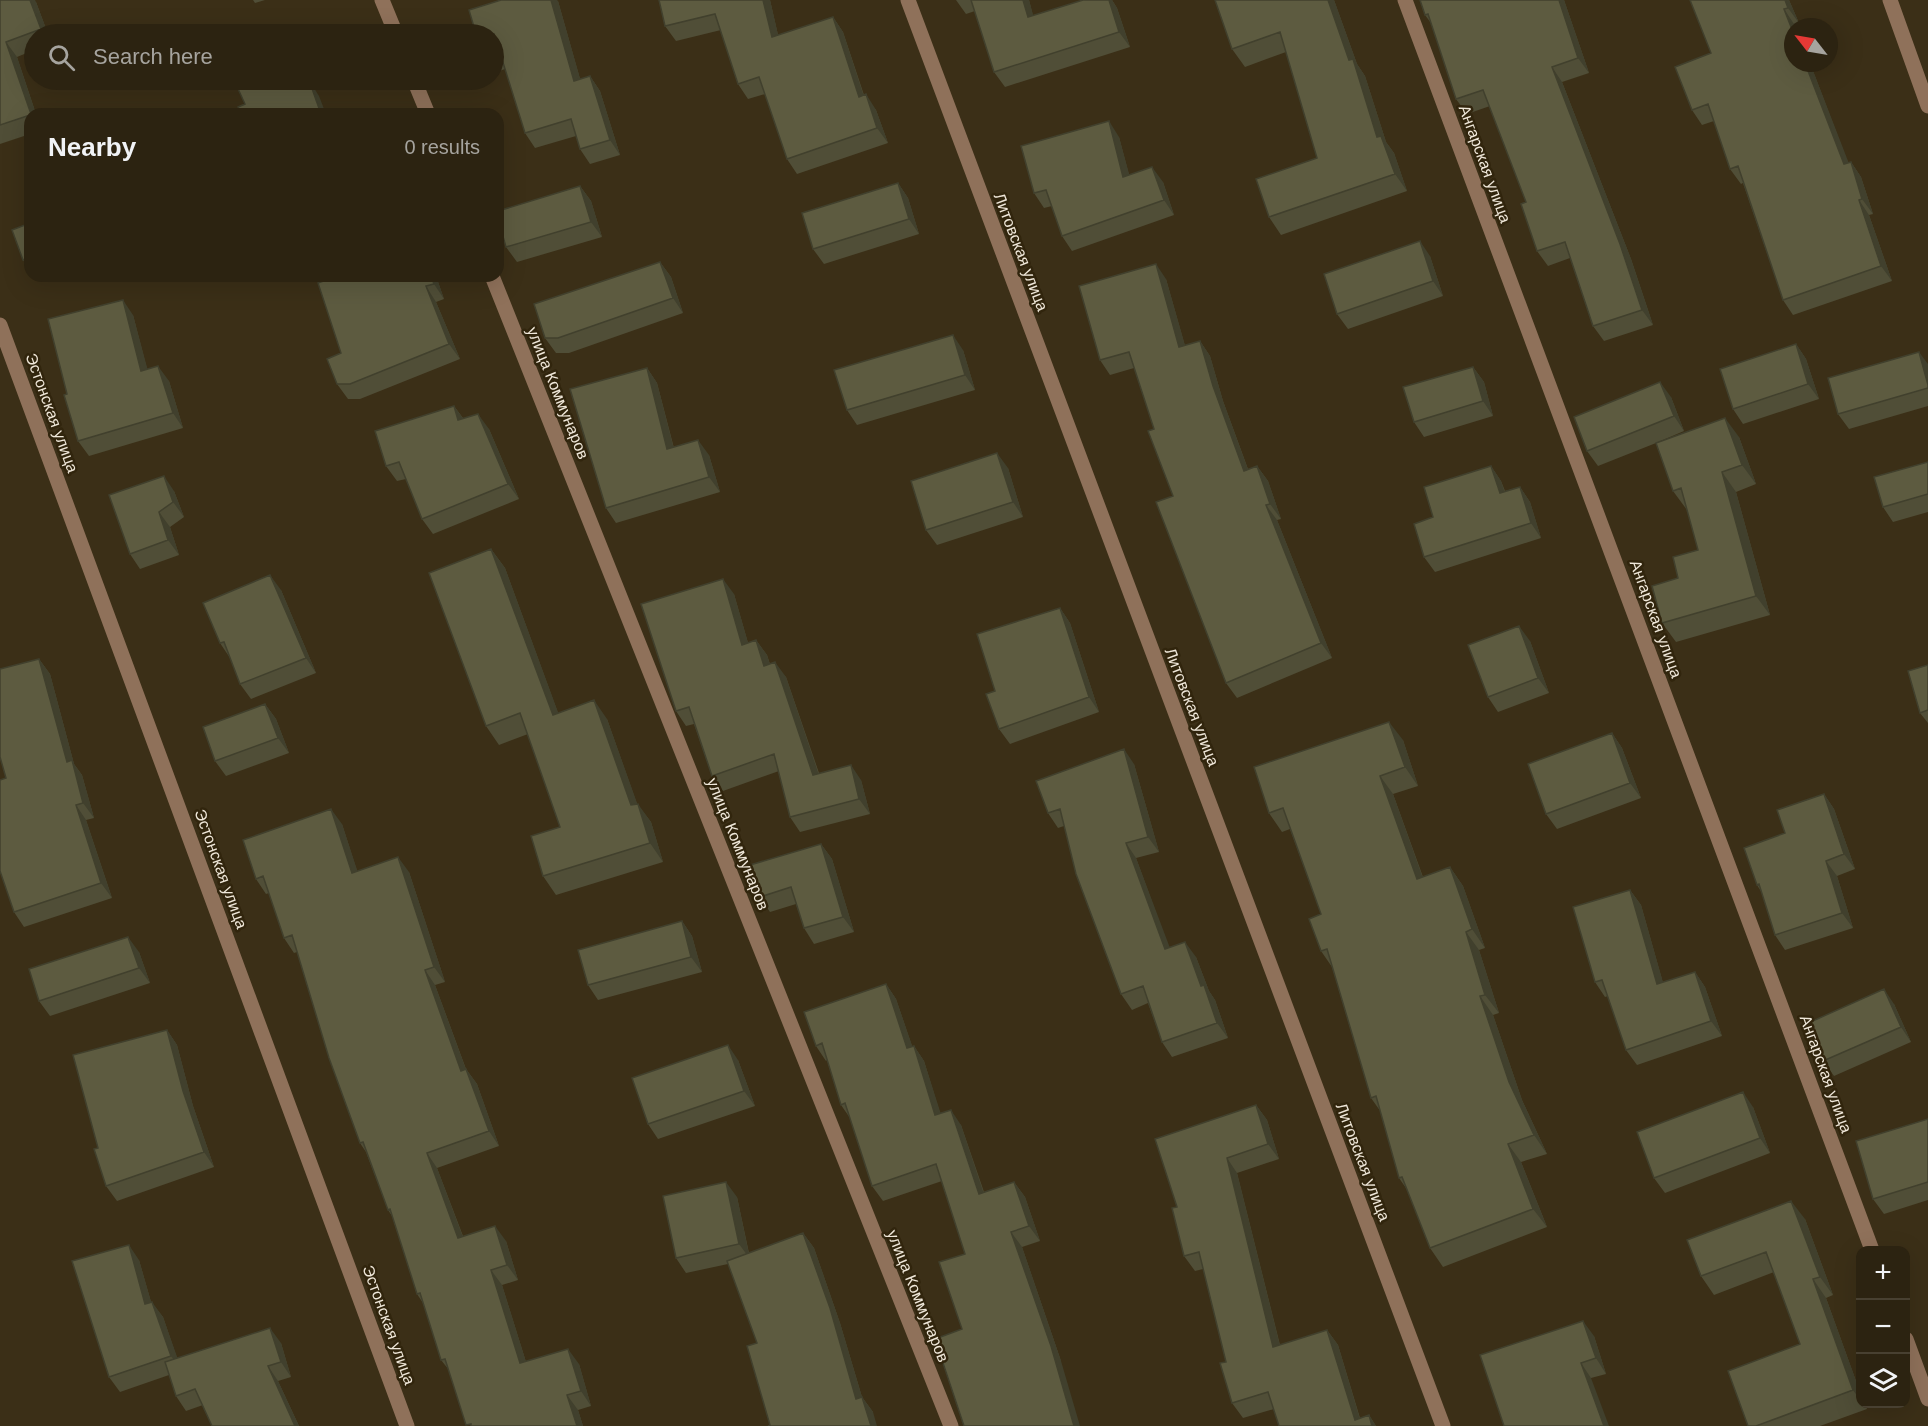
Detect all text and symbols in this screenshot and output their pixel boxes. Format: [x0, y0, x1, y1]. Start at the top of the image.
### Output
north arrow [1784, 18, 1838, 72]
search box [24, 24, 504, 90]
icon: search [45, 41, 78, 74]
text: Search here [93, 44, 213, 69]
street label: Ангарская улица [1456, 103, 1514, 225]
text: Nearby [48, 132, 136, 162]
text: 0 results [404, 136, 480, 158]
street label: Литовская улица [991, 191, 1051, 314]
street label: улица Коммунаров [524, 325, 592, 461]
street label: Эстонская улица [23, 351, 82, 475]
street label: Ангарская улица [1627, 558, 1685, 680]
street label: Литовская улица [1162, 646, 1222, 769]
street label: улица Коммунаров [704, 776, 772, 912]
street label: Эстонская улица [192, 807, 251, 931]
street label: Ангарская улица [1797, 1013, 1855, 1135]
street label: Литовская улица [1333, 1101, 1393, 1224]
street label: улица Коммунаров [884, 1228, 952, 1364]
map controls [1856, 1246, 1910, 1408]
button: + [1856, 1246, 1910, 1300]
street label: Эстонская улица [360, 1263, 419, 1387]
button: − [1856, 1300, 1910, 1354]
button: layers [1856, 1354, 1910, 1408]

